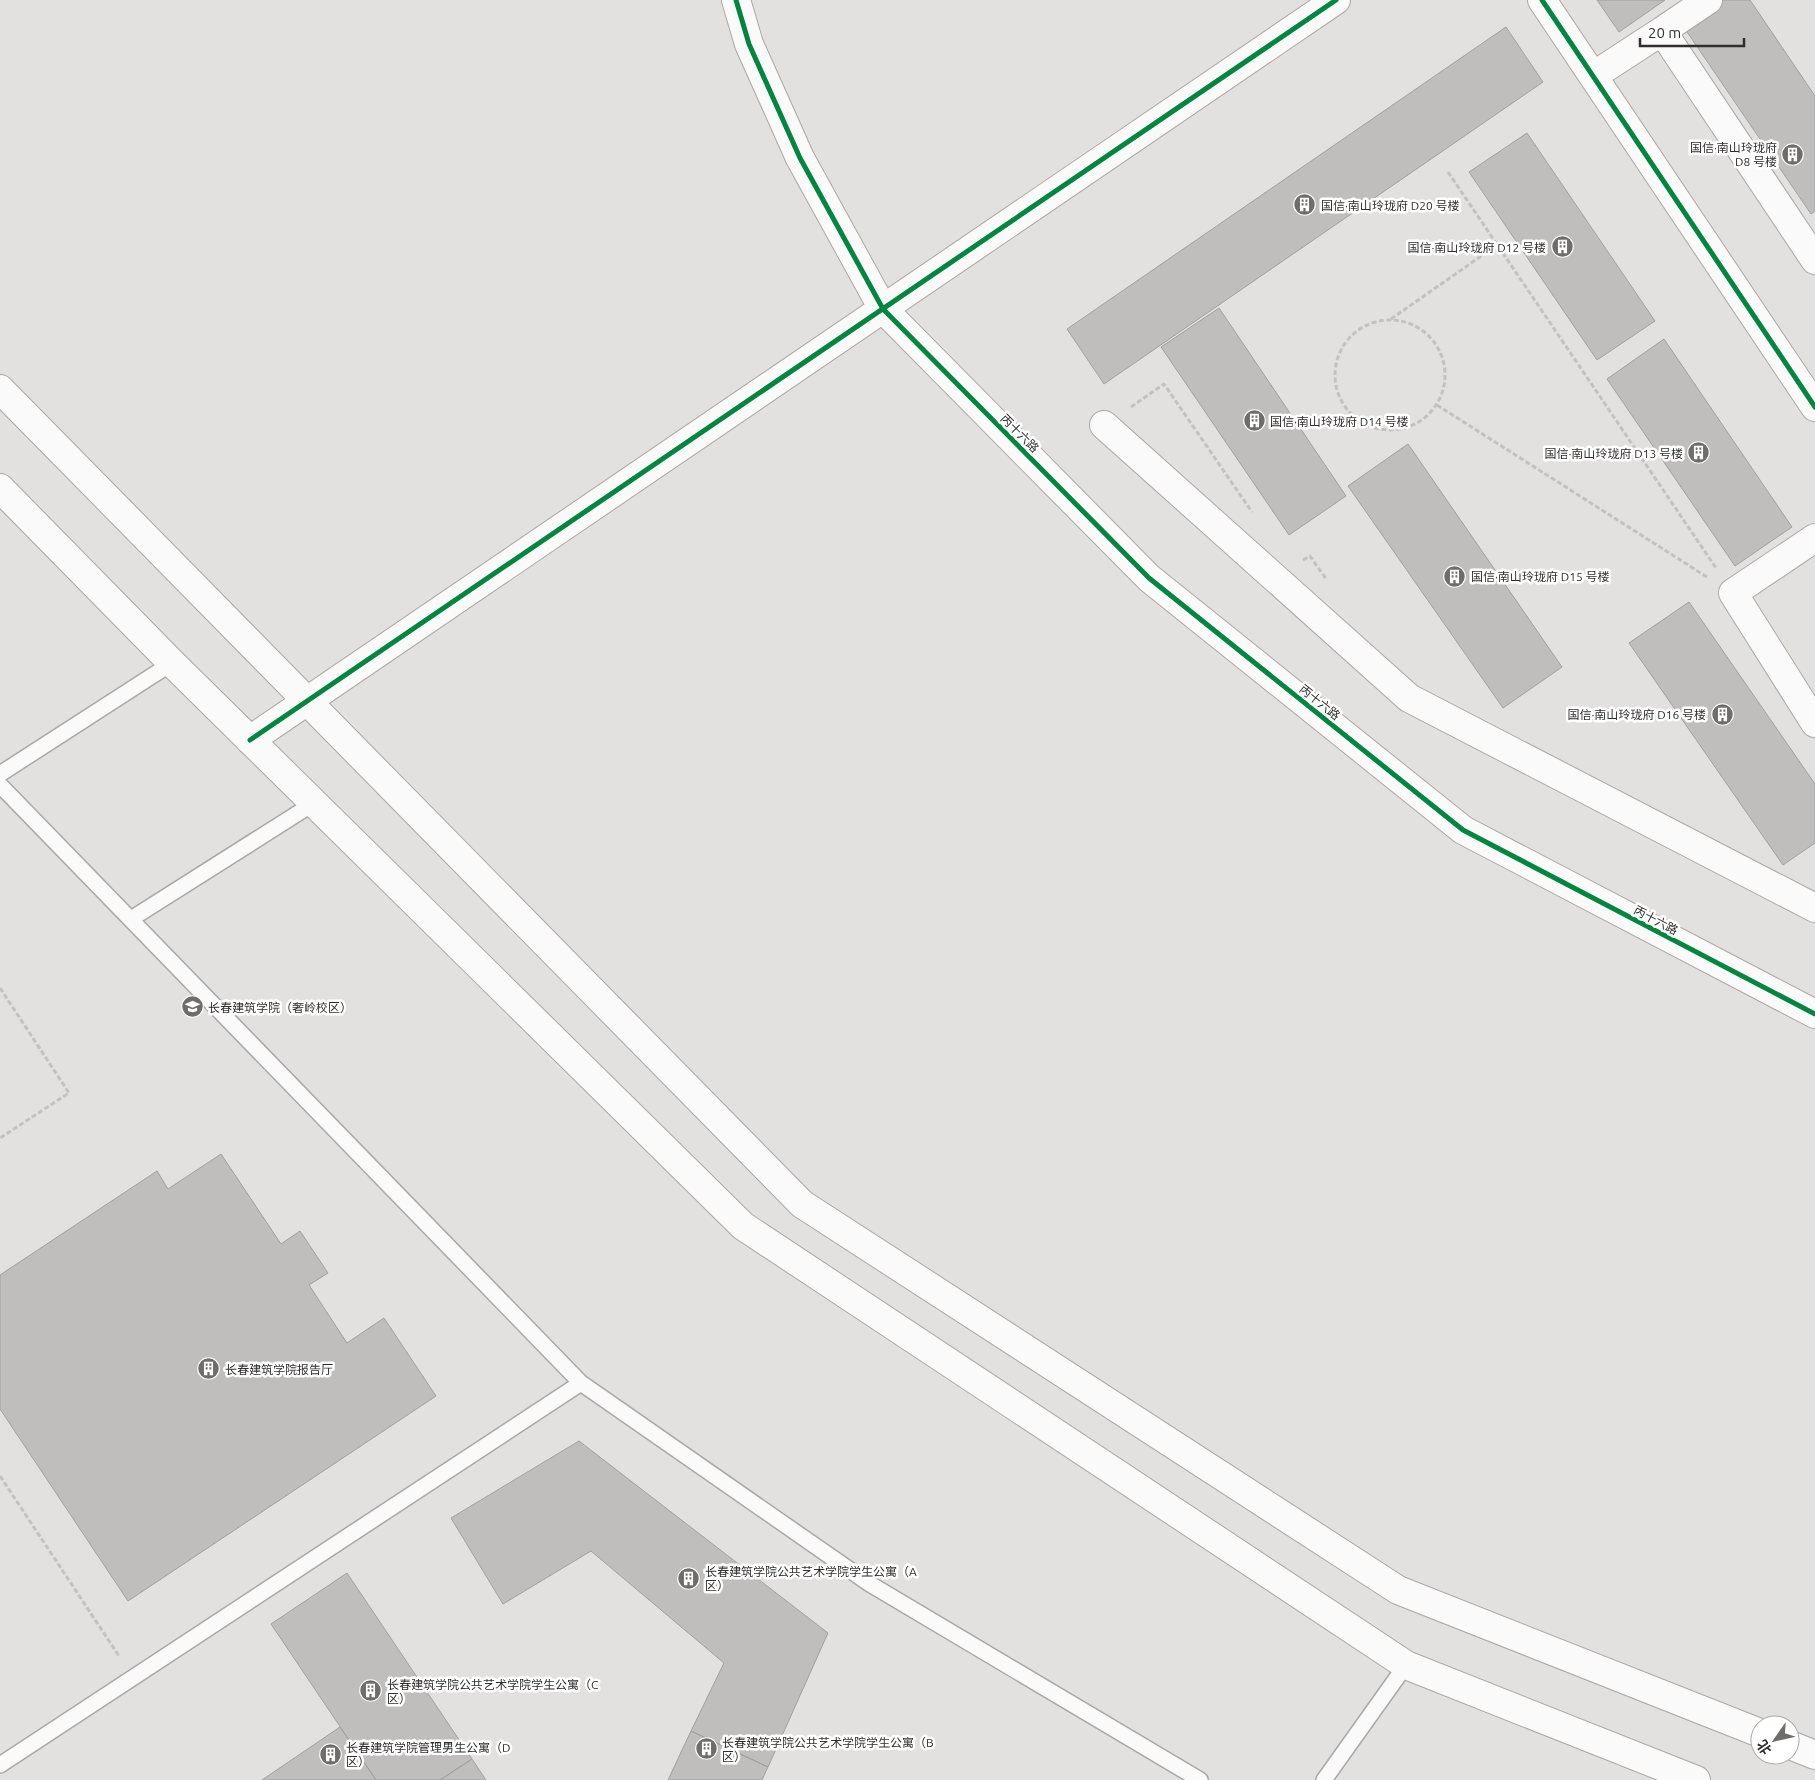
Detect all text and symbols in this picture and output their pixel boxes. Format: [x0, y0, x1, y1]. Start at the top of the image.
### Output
scale bar [1640, 15, 1744, 47]
text: 20 m [1648, 24, 1681, 41]
place label: 国信·南山玲珑府 D8 号楼 [1690, 141, 1777, 168]
building icon: 国信·南山玲珑府 D8 号楼 [1781, 142, 1805, 166]
building icon: 国信·南山玲珑府 D20 号楼 [1293, 193, 1317, 217]
place label: 国信·南山玲珑府 D20 号楼 [1321, 199, 1459, 212]
building icon: 国信·南山玲珑府 D12 号楼 [1550, 235, 1574, 259]
place label: 国信·南山玲珑府 D12 号楼 [1408, 241, 1546, 254]
building icon: 国信·南山玲珑府 D14 号楼 [1242, 409, 1266, 433]
street label: 丙十六路 [998, 411, 1042, 455]
place label: 国信·南山玲珑府 D14 号楼 [1270, 415, 1408, 428]
building icon: 国信·南山玲珑府 D13 号楼 [1687, 441, 1711, 465]
place label: 国信·南山玲珑府 D13 号楼 [1545, 447, 1683, 460]
building icon: 国信·南山玲珑府 D15 号楼 [1443, 564, 1467, 588]
place label: 国信·南山玲珑府 D15 号楼 [1471, 570, 1609, 583]
street label: 丙十六路 [1297, 682, 1343, 722]
building icon: 国信·南山玲珑府 D16 号楼 [1710, 702, 1734, 726]
place label: 国信·南山玲珑府 D16 号楼 [1568, 708, 1706, 721]
street label: 丙十六路 [1632, 903, 1680, 937]
school or university icon: 长春建筑学院（奢岭校区） [180, 995, 204, 1019]
place label: 长春建筑学院（奢岭校区） [208, 1001, 352, 1014]
building icon: 长春建筑学院报告厅 [197, 1357, 221, 1381]
place label: 长春建筑学院报告厅 [225, 1363, 333, 1376]
place label: 长春建筑学院公共艺术学院学生公寓（A 区） [705, 1565, 917, 1592]
building icon: 长春建筑学院公共艺术学院学生公寓（A 区） [677, 1566, 701, 1590]
place label: 长春建筑学院公共艺术学院学生公寓（C 区） [387, 1678, 599, 1705]
building icon: 长春建筑学院公共艺术学院学生公寓（C 区） [359, 1679, 383, 1703]
north arrow [1750, 1715, 1800, 1765]
place label: 长春建筑学院公共艺术学院学生公寓（B 区） [722, 1736, 934, 1763]
building icon: 长春建筑学院公共艺术学院学生公寓（B 区） [694, 1737, 718, 1761]
text: 北 [1754, 1737, 1775, 1758]
place label: 长春建筑学院管理男生公寓（D 区） [346, 1741, 510, 1768]
building icon: 长春建筑学院管理男生公寓（D 区） [318, 1742, 342, 1766]

